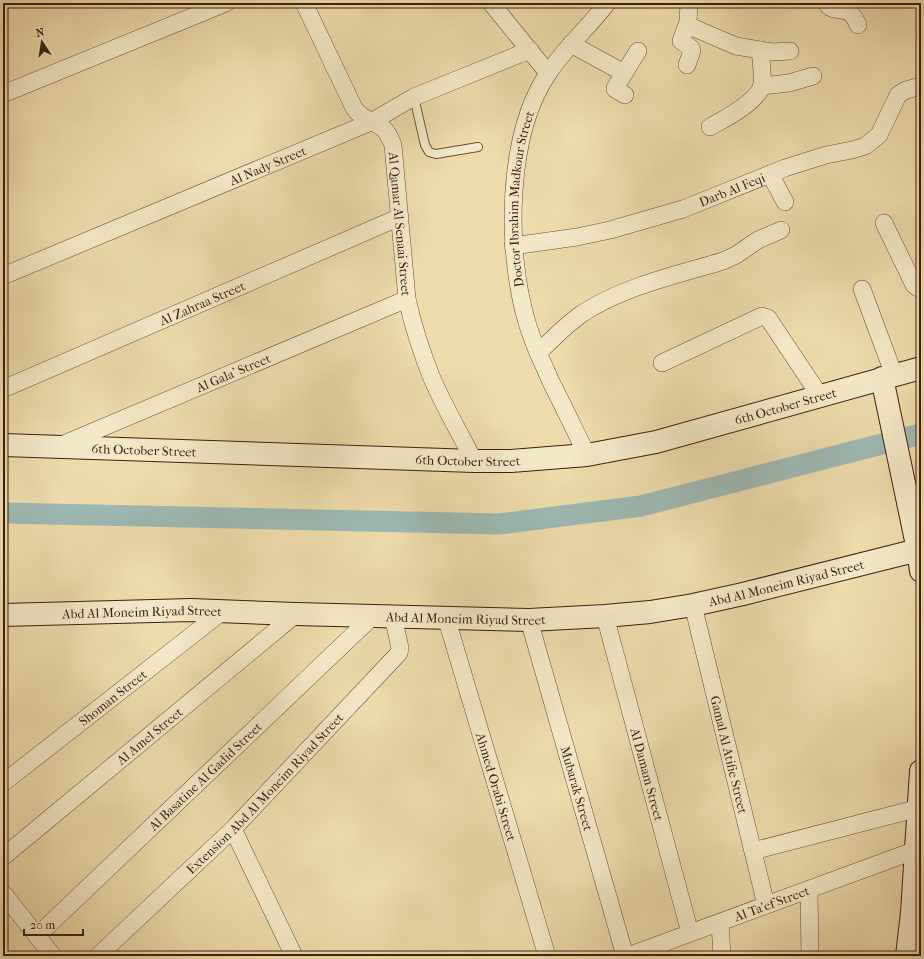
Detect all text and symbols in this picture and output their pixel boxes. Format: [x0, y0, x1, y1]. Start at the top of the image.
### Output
north arrow [22, 22, 62, 62]
text: N [35, 25, 46, 40]
street label: Doctor Ibrahim Madkour Street [506, 109, 537, 288]
street label: Al Nady Street [227, 143, 309, 189]
street label: Al Qamar Al Senaai Street [386, 150, 414, 297]
street label: Darb Al Feqi [697, 170, 767, 210]
street label: Al Zahraa Street [156, 278, 248, 329]
street label: Al Gala' Street [193, 350, 273, 396]
street label: 6th October Street [733, 385, 838, 428]
street label: 6th October Street [91, 441, 197, 460]
street label: 6th October Street [415, 452, 521, 469]
street label: Abd Al Moneim Riyad Street [706, 557, 866, 610]
street label: Abd Al Moneim Riyad Street [61, 603, 222, 621]
street label: Abd Al Moneim Riyad Street [385, 609, 546, 628]
street label: Shoman Street [76, 666, 150, 729]
street label: Gamal Al Atifie Street [707, 694, 751, 816]
street label: Al Amel Street [113, 704, 186, 768]
street label: Extension Abd Al Moneim Riyad Street [183, 710, 347, 877]
street label: Al Basatine Al Gadid Street [145, 719, 265, 834]
street label: Al Damam Street [627, 725, 667, 823]
street label: Ahmed Orabi Street [473, 730, 519, 843]
street label: Mubarak Street [557, 744, 596, 833]
street label: Al Ta'ef Street [731, 883, 812, 925]
scale bar [24, 911, 83, 937]
text: 20 m [30, 918, 55, 932]

